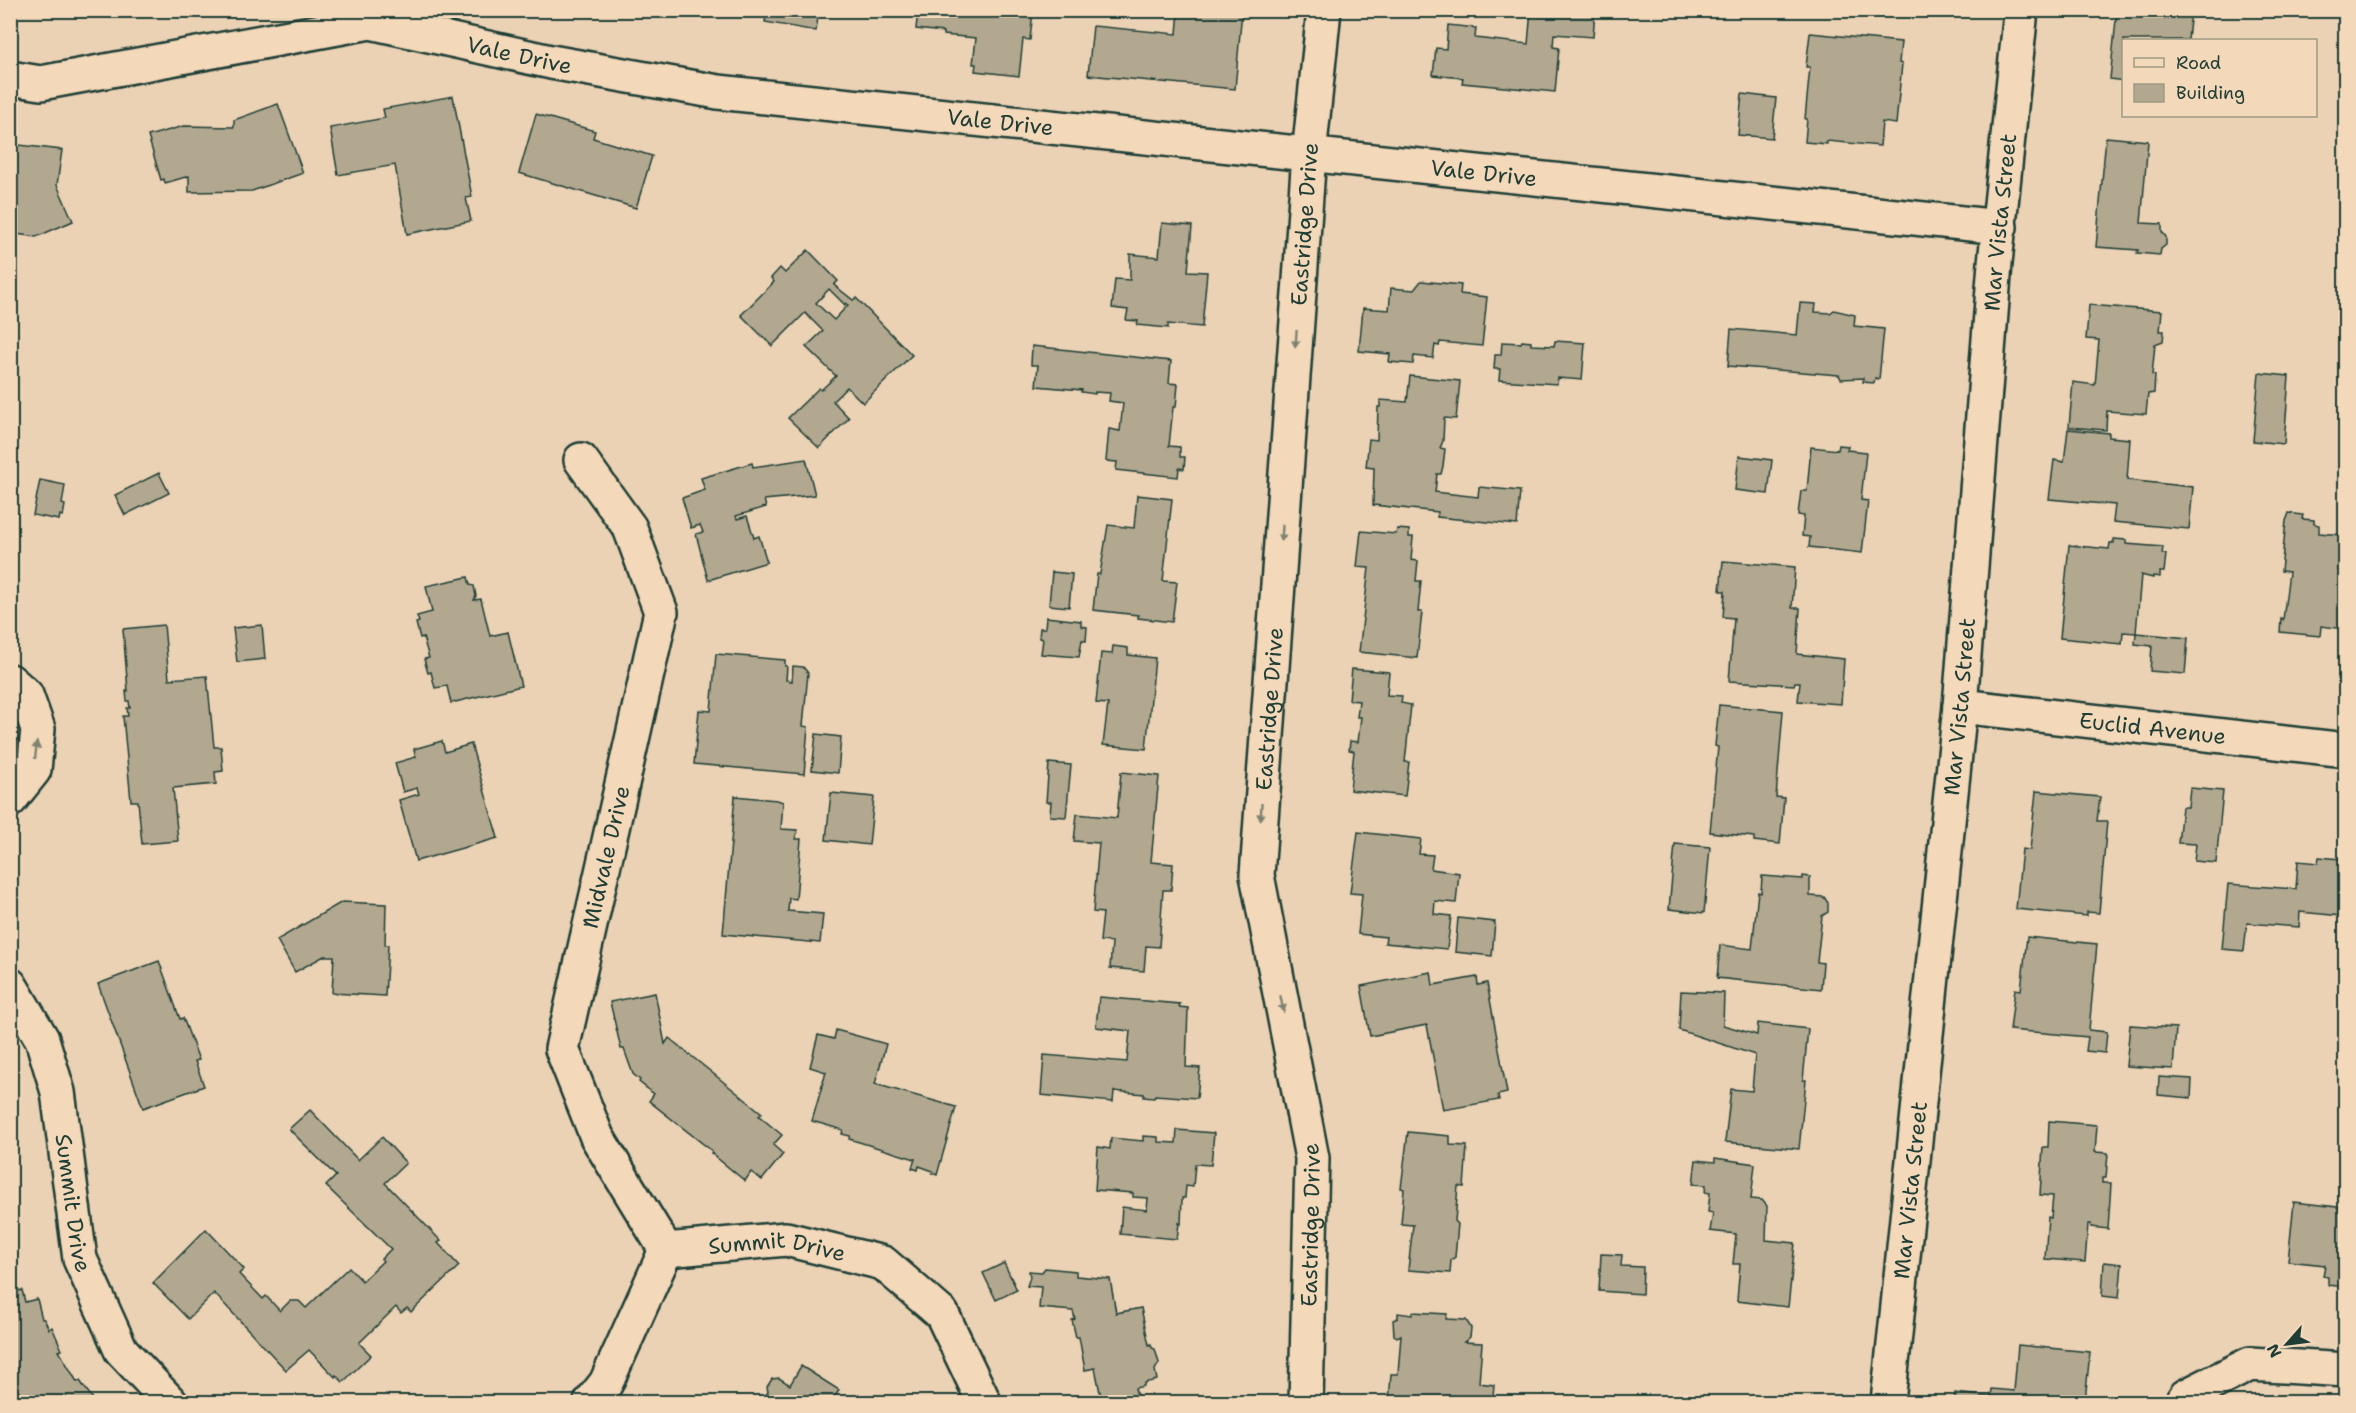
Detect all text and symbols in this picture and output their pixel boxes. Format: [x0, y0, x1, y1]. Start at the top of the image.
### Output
street label: Vale Drive [464, 29, 574, 80]
legend [2122, 39, 2317, 117]
text: Road [2176, 51, 2221, 75]
text: Building [2176, 81, 2245, 105]
street label: Vale Drive [946, 102, 1055, 142]
street label: Mar Vista Street [1977, 132, 2023, 312]
street label: Eastridge Drive [1284, 141, 1325, 307]
street label: Vale Drive [1429, 153, 1538, 193]
one-way arrow [1291, 329, 1301, 348]
one-way arrow [1277, 524, 1286, 543]
street label: Mar Vista Street [1936, 617, 1981, 797]
street label: Eastridge Drive [1249, 626, 1289, 791]
street label: Euclid Avenue [2078, 705, 2228, 751]
one-way arrow [31, 740, 41, 759]
street label: Midvale Drive [575, 783, 637, 931]
one-way arrow [1257, 802, 1266, 821]
one-way arrow [1278, 995, 1287, 1014]
street label: Mar Vista Street [1886, 1100, 1934, 1280]
street label: Summit Drive [49, 1132, 99, 1277]
street label: Eastridge Drive [1294, 1141, 1327, 1307]
street label: Summit Drive [707, 1225, 849, 1268]
north arrow [2257, 1314, 2317, 1374]
text: N [2262, 1340, 2286, 1361]

